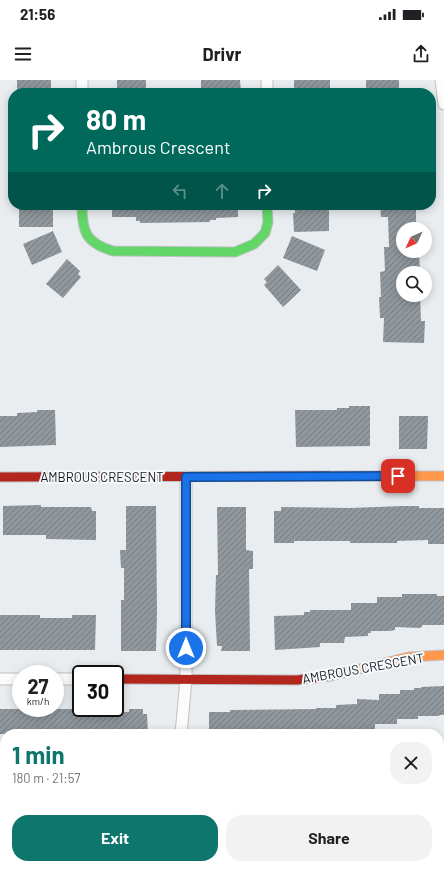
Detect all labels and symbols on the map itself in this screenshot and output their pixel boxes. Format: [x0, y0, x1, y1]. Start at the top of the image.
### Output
north arrow [396, 222, 432, 258]
pin [381, 459, 415, 493]
street label: AMBROUS CRESCENT [40, 469, 164, 485]
position arrow [165, 627, 207, 669]
street label: AMBROUS CRESCENT [301, 649, 425, 687]
speed limit sign: 30 [72, 665, 124, 717]

